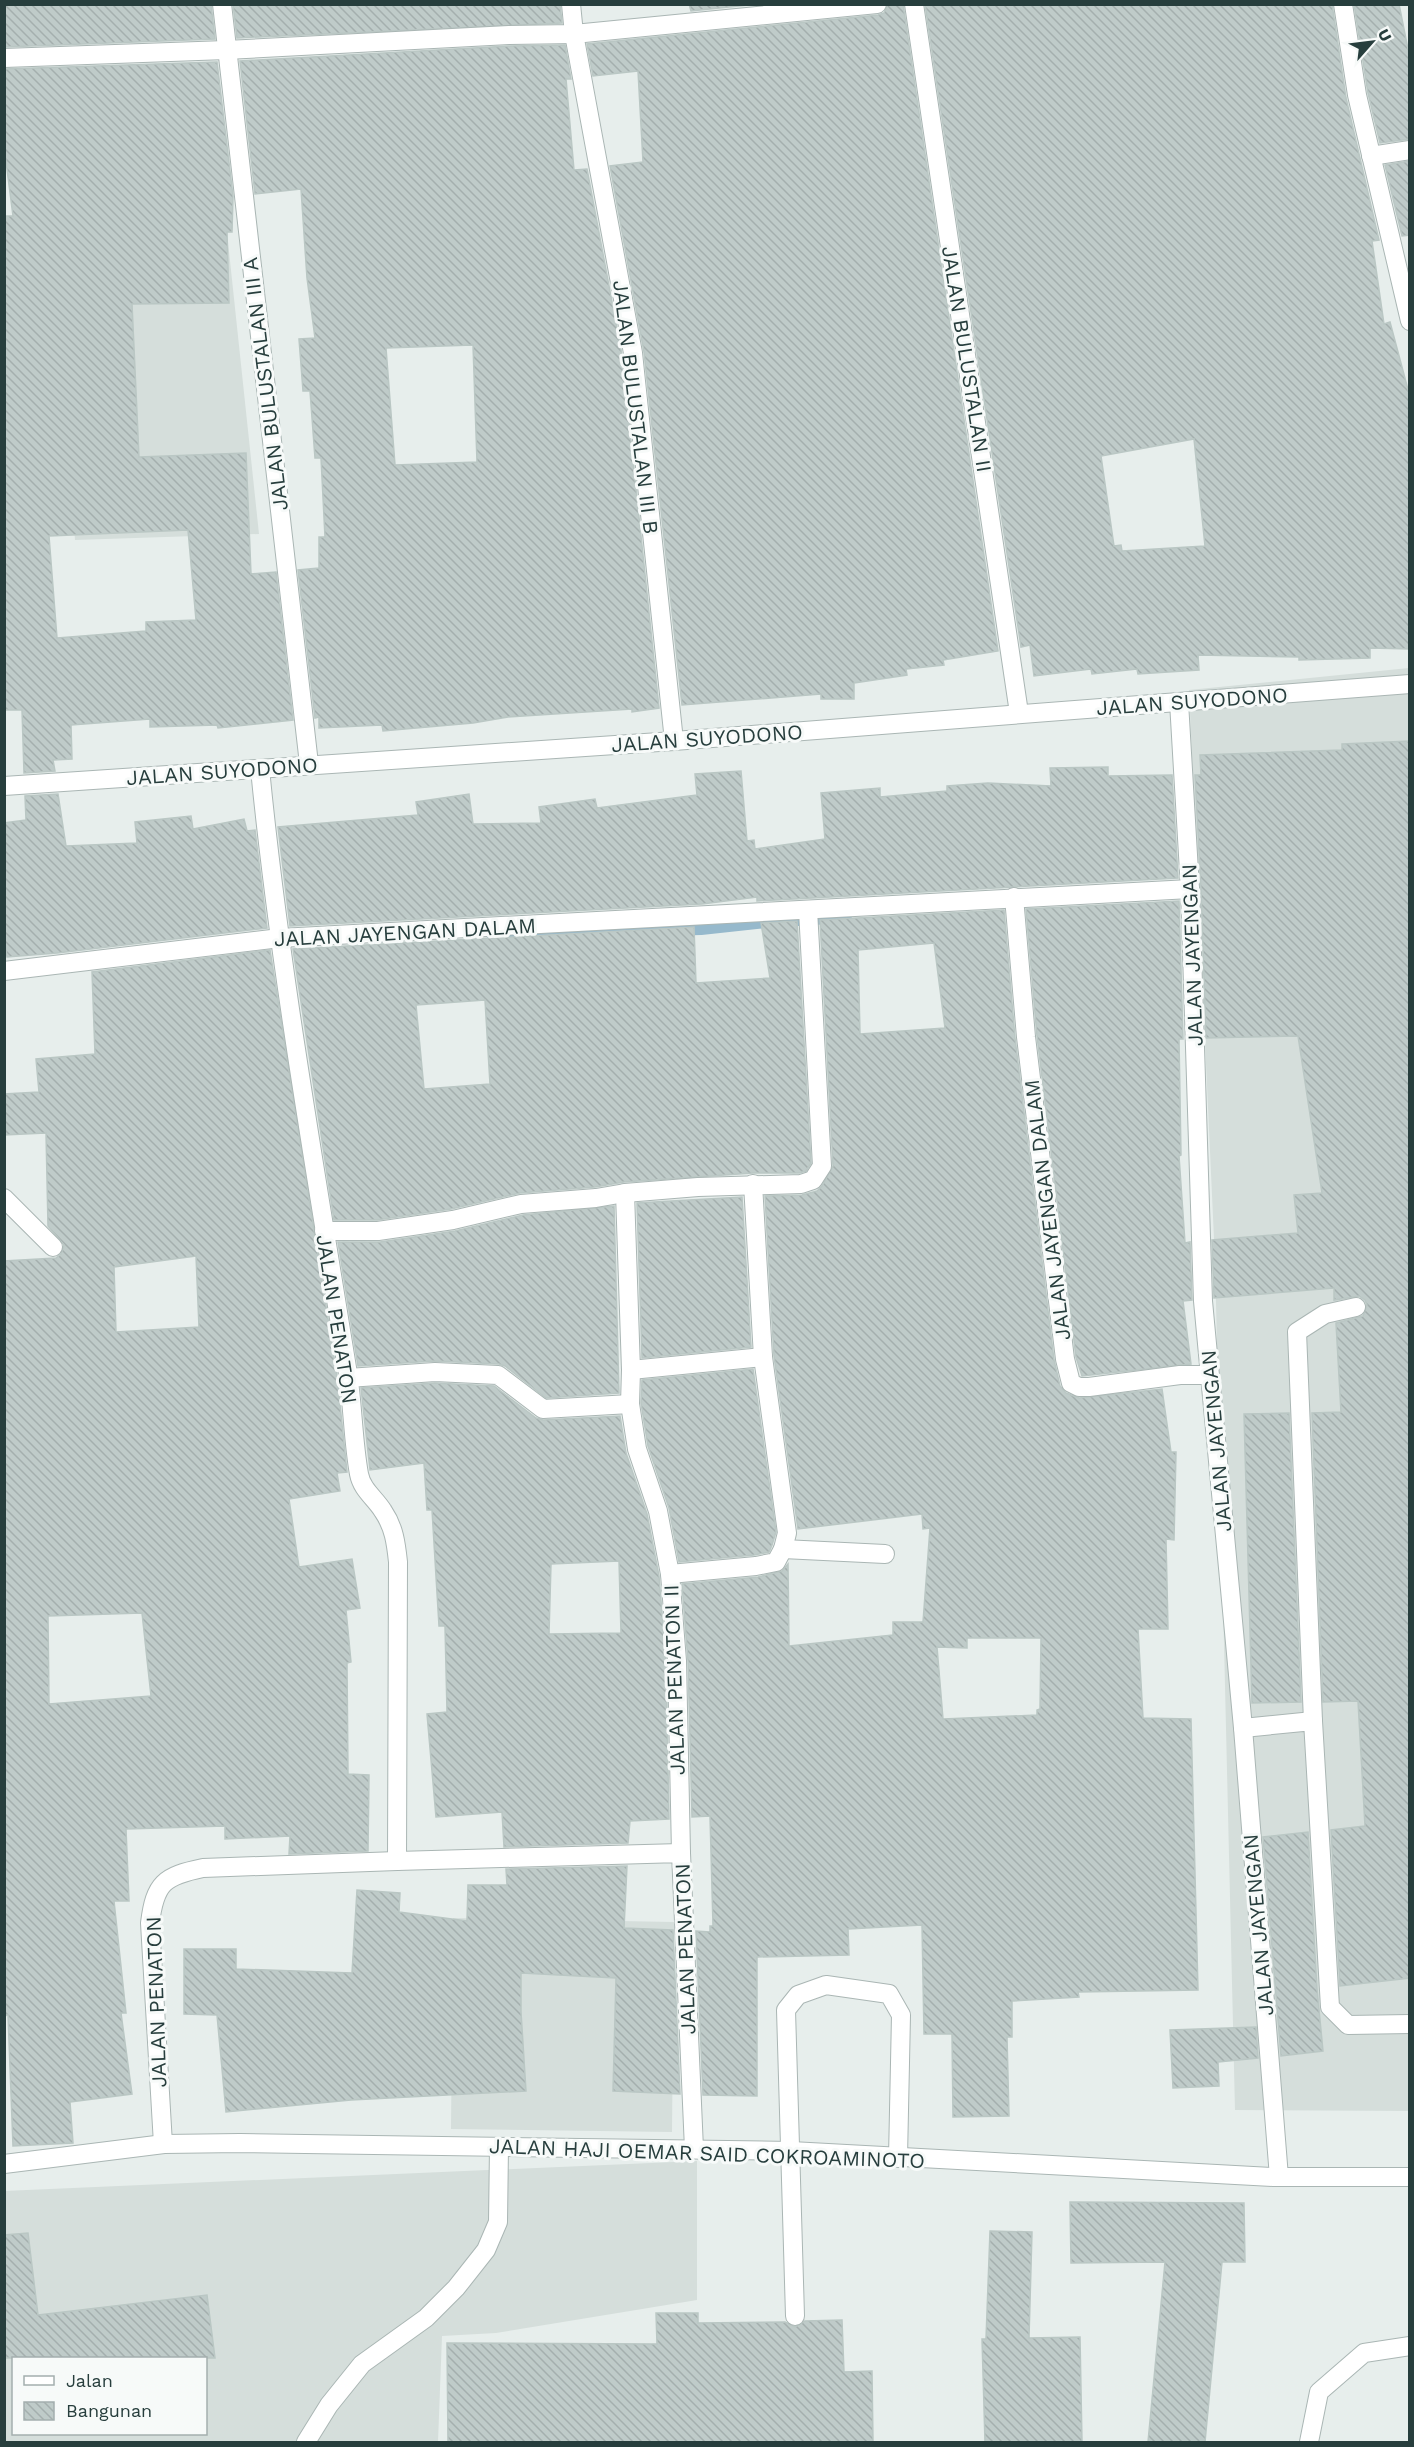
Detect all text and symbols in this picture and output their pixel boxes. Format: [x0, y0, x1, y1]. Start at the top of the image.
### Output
north arrow [1342, 12, 1402, 72]
text: U [1374, 26, 1396, 45]
street label: JALAN BULUSTALAN II [937, 244, 997, 474]
street label: JALAN BULUSTALAN III A [237, 256, 293, 512]
street label: JALAN BULUSTALAN III B [608, 278, 664, 536]
street label: JALAN SUYODONO [1095, 682, 1289, 720]
street label: JALAN SUYODONO [610, 719, 804, 757]
street label: JALAN SUYODONO [125, 752, 319, 790]
street label: JALAN JAYENGAN [1176, 863, 1208, 1047]
street label: JALAN JAYENGAN DALAM [273, 913, 537, 951]
street label: JALAN JAYENGAN DALAM [1019, 1078, 1075, 1342]
street label: JALAN PENATON [311, 1232, 363, 1406]
street label: JALAN JAYENGAN [1196, 1349, 1236, 1533]
street label: JALAN PENATON II [658, 1584, 690, 1776]
street label: JALAN JAYENGAN [1238, 1833, 1278, 2017]
street label: JALAN PENATON [670, 1863, 700, 2035]
street label: JALAN PENATON [141, 1916, 171, 2088]
street label: JALAN HAJI OEMAR SAID COKROAMINOTO [489, 2133, 925, 2173]
legend [12, 2357, 207, 2435]
text: Jalan [66, 2370, 113, 2391]
text: Bangunan [66, 2400, 152, 2421]

